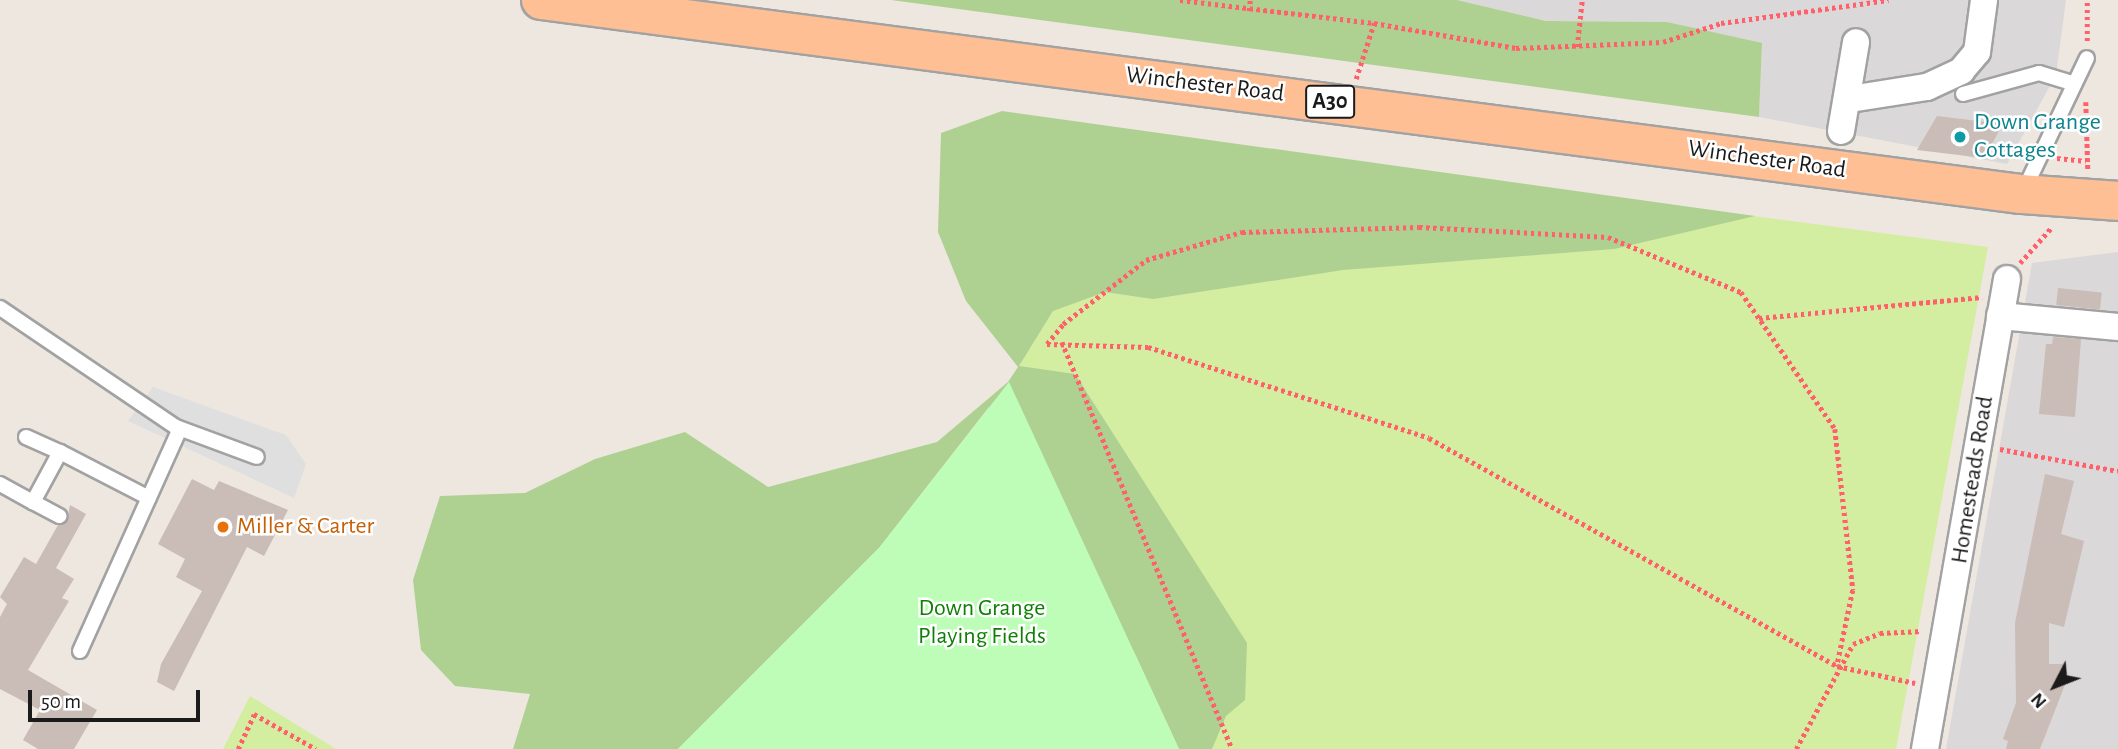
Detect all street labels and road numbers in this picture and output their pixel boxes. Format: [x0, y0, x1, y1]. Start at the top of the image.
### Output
street label: Winchester Road [1124, 61, 1286, 109]
road number: A30 [1304, 82, 1356, 122]
street label: Winchester Road [1686, 135, 1848, 185]
street label: Homesteads Road [1946, 394, 2000, 566]

